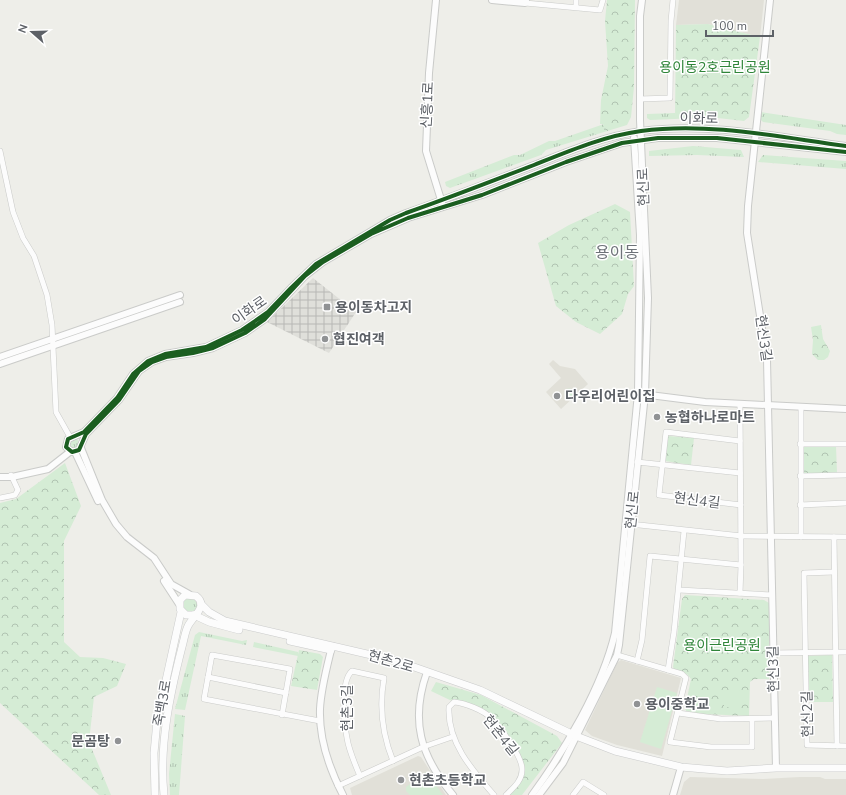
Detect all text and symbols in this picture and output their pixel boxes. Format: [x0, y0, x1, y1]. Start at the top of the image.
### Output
north arrow [12, 12, 52, 52]
scale bar [706, 12, 773, 38]
text: 100 m [712, 18, 747, 34]
text: N [15, 22, 32, 35]
park label: 용이동2호근린공원 [659, 58, 771, 77]
street label: 신흥1로 [417, 81, 438, 129]
street label: 이화로 [680, 109, 719, 128]
street label: 현신로 [633, 167, 654, 207]
district label: 용이동 [595, 242, 639, 264]
street label: 이화로 [228, 291, 271, 329]
place label: 용이동차고지 [335, 298, 412, 317]
marker: 용이동차고지 [322, 302, 332, 312]
street label: 현신3길 [751, 313, 776, 363]
place label: 협진여객 [333, 330, 385, 349]
marker: 협진여객 [320, 334, 330, 344]
place label: 다우리어린이집 [565, 387, 655, 406]
marker: 다우리어린이집 [552, 391, 562, 401]
place label: 농협하나로마트 [665, 408, 755, 427]
marker: 농협하나로마트 [652, 412, 662, 422]
street label: 현신4길 [672, 488, 721, 513]
street label: 현신로 [621, 490, 644, 530]
park label: 용이근린공원 [683, 636, 761, 655]
street label: 현신3길 [764, 645, 783, 693]
street label: 현촌2로 [366, 646, 416, 677]
street label: 죽백3로 [149, 678, 176, 728]
street label: 현촌3길 [338, 684, 357, 732]
street label: 현신2길 [798, 690, 817, 738]
place label: 용이중학교 [645, 695, 710, 714]
marker: 용이중학교 [632, 699, 642, 709]
street label: 현촌4길 [478, 711, 523, 760]
place label: 문곰탕 [71, 732, 110, 751]
marker: 문곰탕 [113, 736, 123, 746]
place label: 현촌초등학교 [409, 771, 486, 790]
marker: 현촌초등학교 [396, 775, 406, 785]

